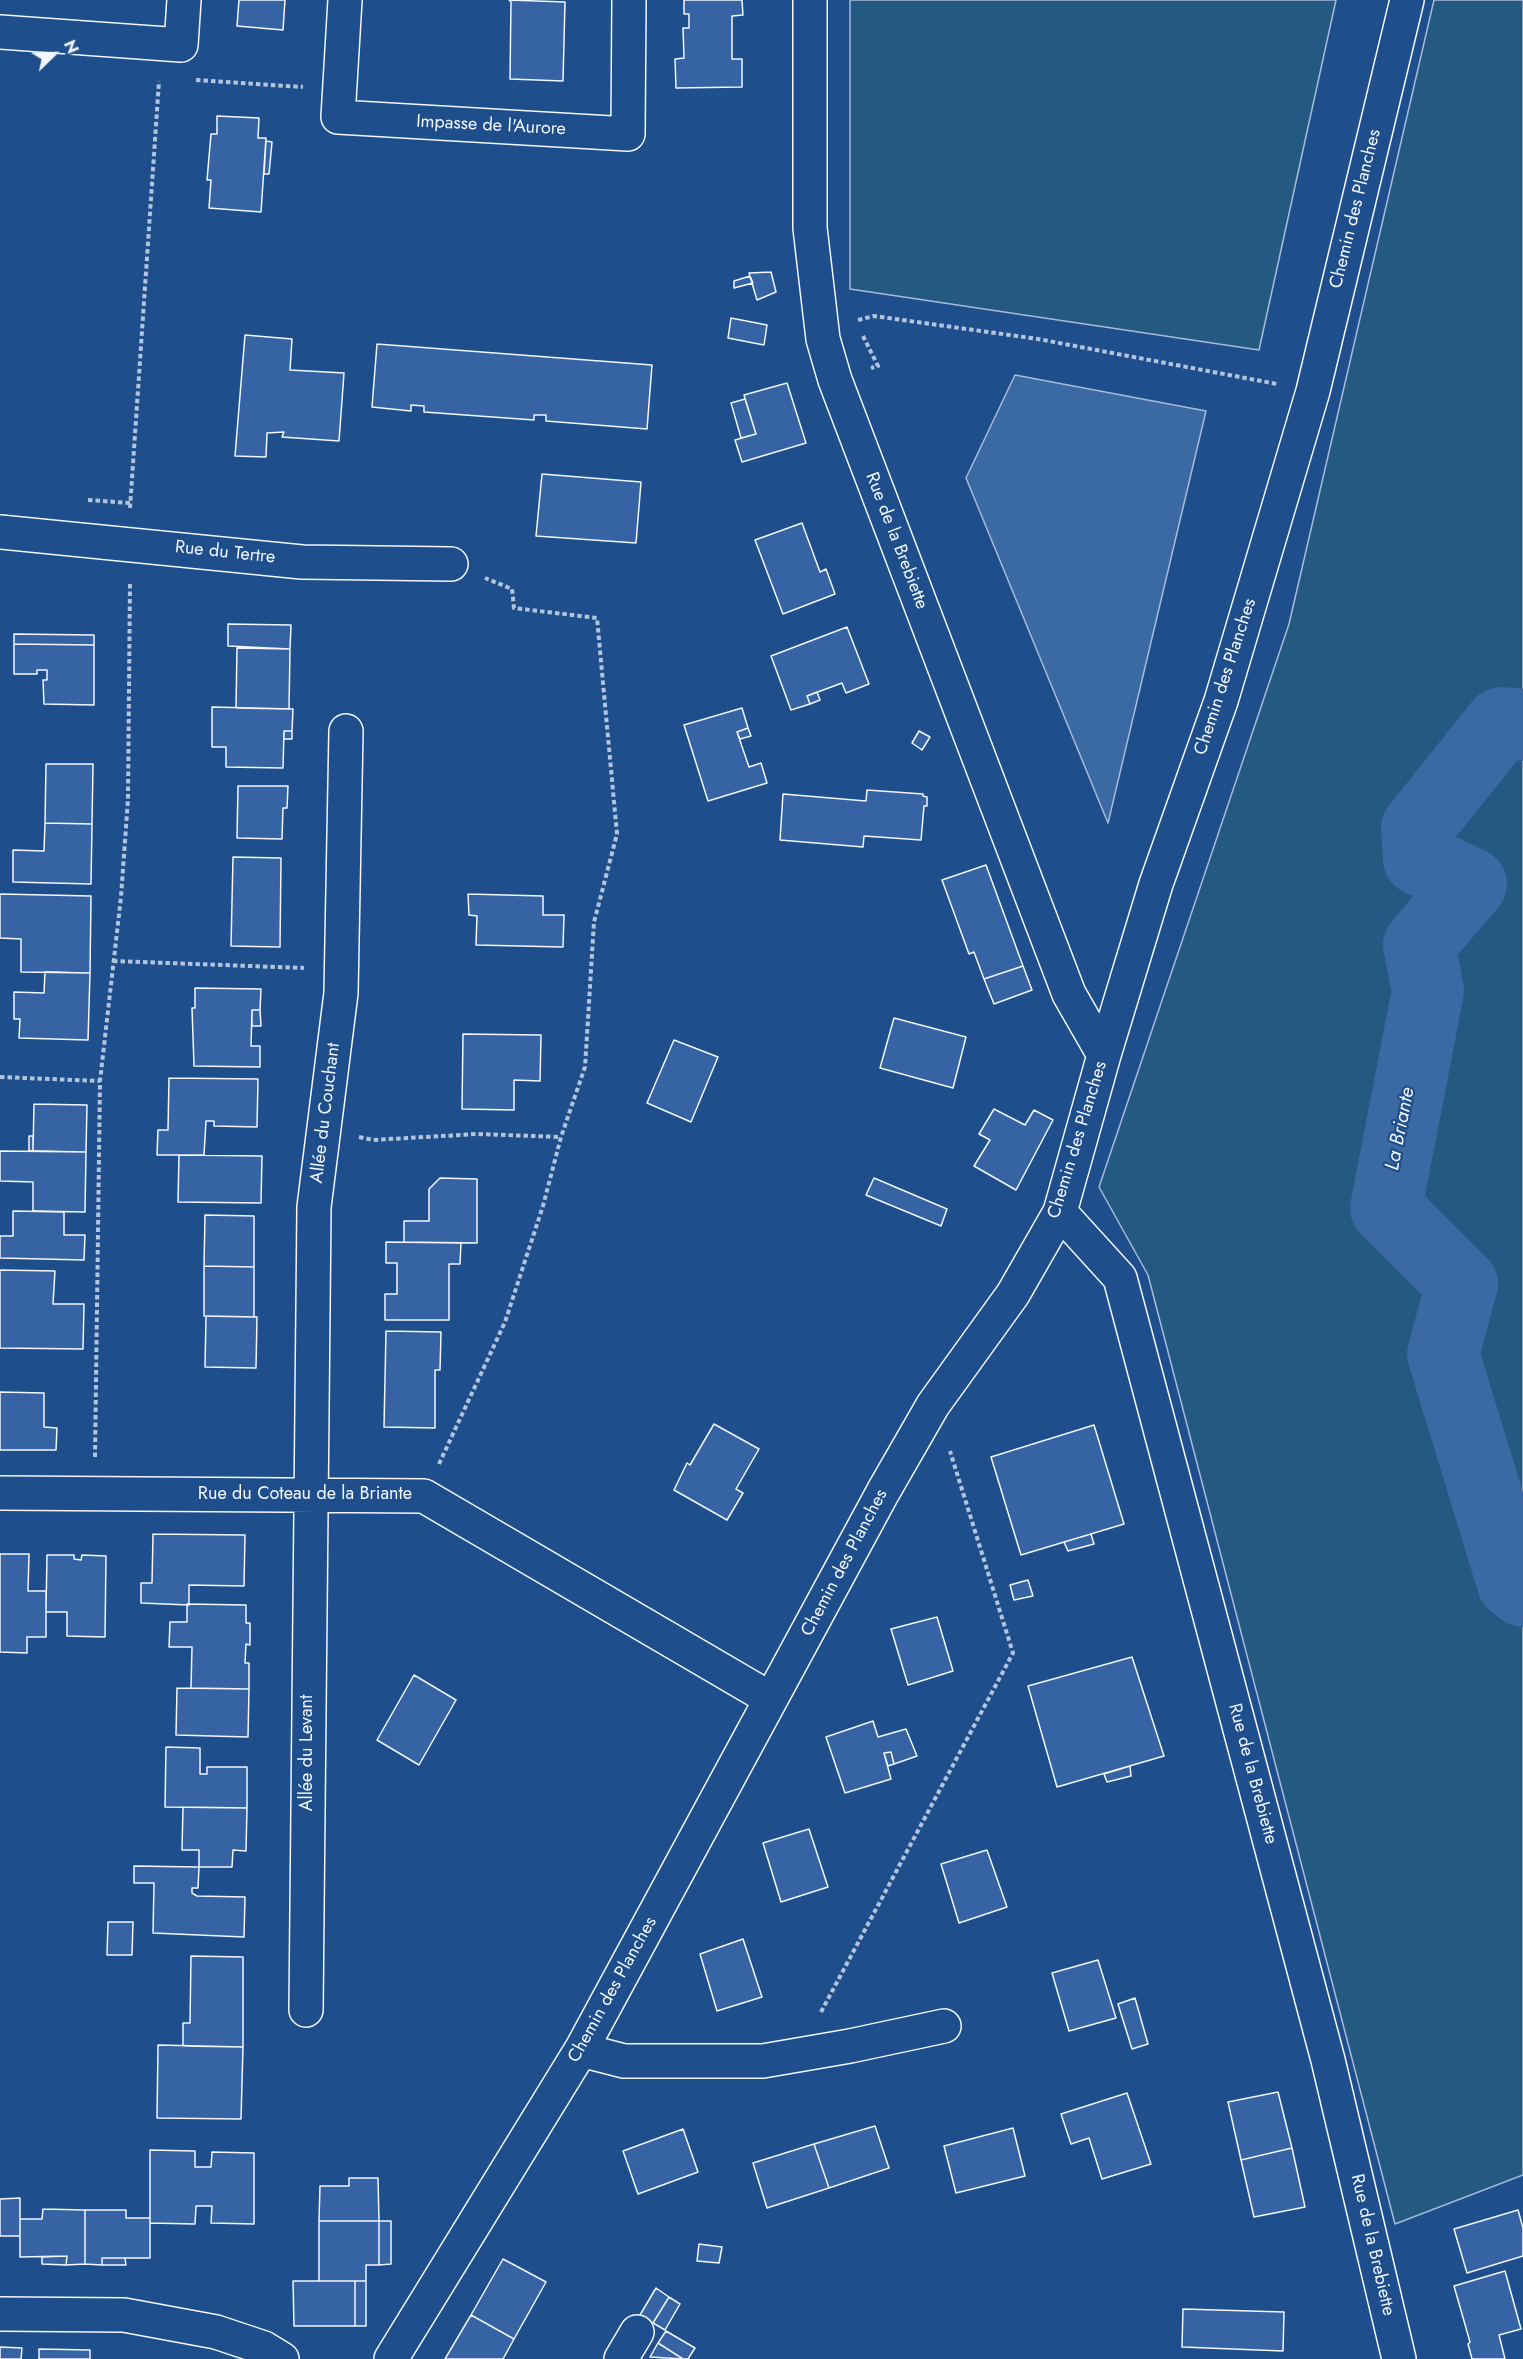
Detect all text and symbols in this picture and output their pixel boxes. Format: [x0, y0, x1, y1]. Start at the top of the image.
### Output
north arrow [24, 24, 84, 84]
text: N [58, 36, 84, 57]
street label: Impasse de l'Aurore [416, 111, 566, 141]
street label: Chemin des Planches [1326, 127, 1386, 291]
street label: Rue de la Brebiette [860, 470, 932, 612]
street label: Rue du Tertre [174, 537, 276, 569]
street label: Chemin des Planches [1190, 596, 1262, 758]
street label: Allée du Couchant [307, 1042, 345, 1184]
street label: Chemin des Planches [1044, 1059, 1112, 1221]
water label: La Briante [1381, 1085, 1421, 1173]
street label: Rue du Coteau de la Briante [198, 1484, 412, 1506]
street label: Chemin des Planches [797, 1486, 893, 1640]
street label: Allée du Levant [297, 1695, 319, 1811]
street label: Rue de la Brebiette [1223, 1701, 1281, 1847]
street label: Chemin des Planches [564, 1913, 662, 2067]
street label: Rue de la Brebiette [1345, 2172, 1399, 2318]

